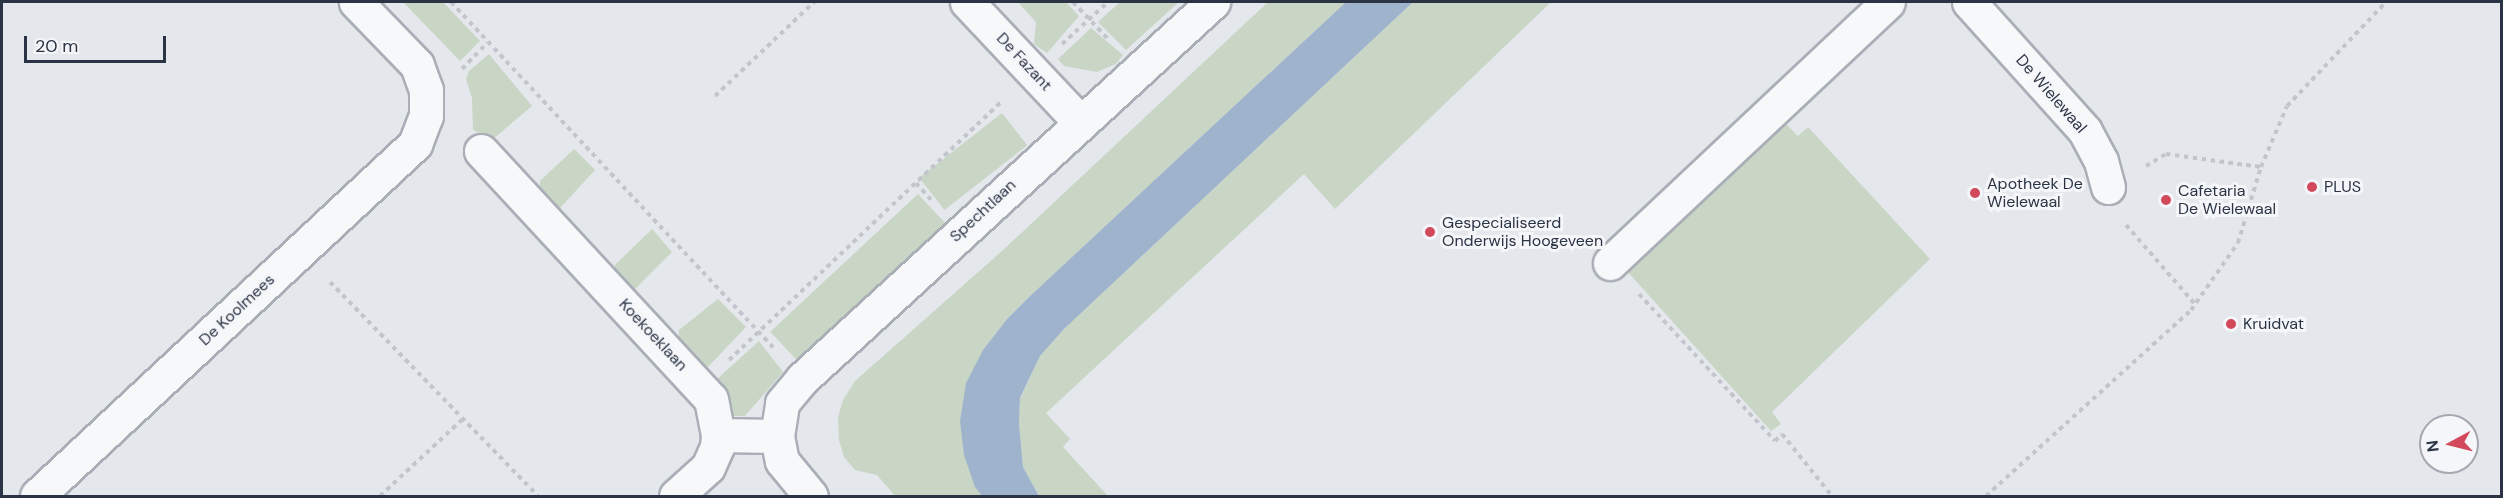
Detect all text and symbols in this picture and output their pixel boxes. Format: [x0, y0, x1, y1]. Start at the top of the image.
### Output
scale bar [27, 24, 170, 62]
street label: De Fazant [992, 29, 1056, 95]
text: 20 m [35, 34, 78, 58]
street label: De Wielewaal [2012, 51, 2090, 137]
place label: Apotheek De Wielewaal [1987, 174, 2083, 212]
street label: Spechtlaan [946, 176, 1020, 246]
place label: PLUS [2324, 177, 2361, 197]
marker: PLUS [2305, 180, 2319, 194]
place label: Cafetaria De Wielewaal [2178, 181, 2276, 219]
marker: Apotheek De Wielewaal [1968, 186, 1982, 200]
marker: Cafetaria De Wielewaal [2159, 193, 2173, 207]
place label: Gespecialiseerd Onderwijs Hoogeveen [1442, 213, 1603, 251]
marker: Gespecialiseerd Onderwijs Hoogeveen [1423, 225, 1437, 239]
street label: De Koolmees [195, 270, 279, 350]
street label: Koekoeklaan [615, 295, 691, 375]
place label: Kruidvat [2243, 314, 2304, 334]
marker: Kruidvat [2224, 317, 2238, 331]
north arrow [2419, 414, 2479, 474]
text: N [2421, 439, 2444, 453]

